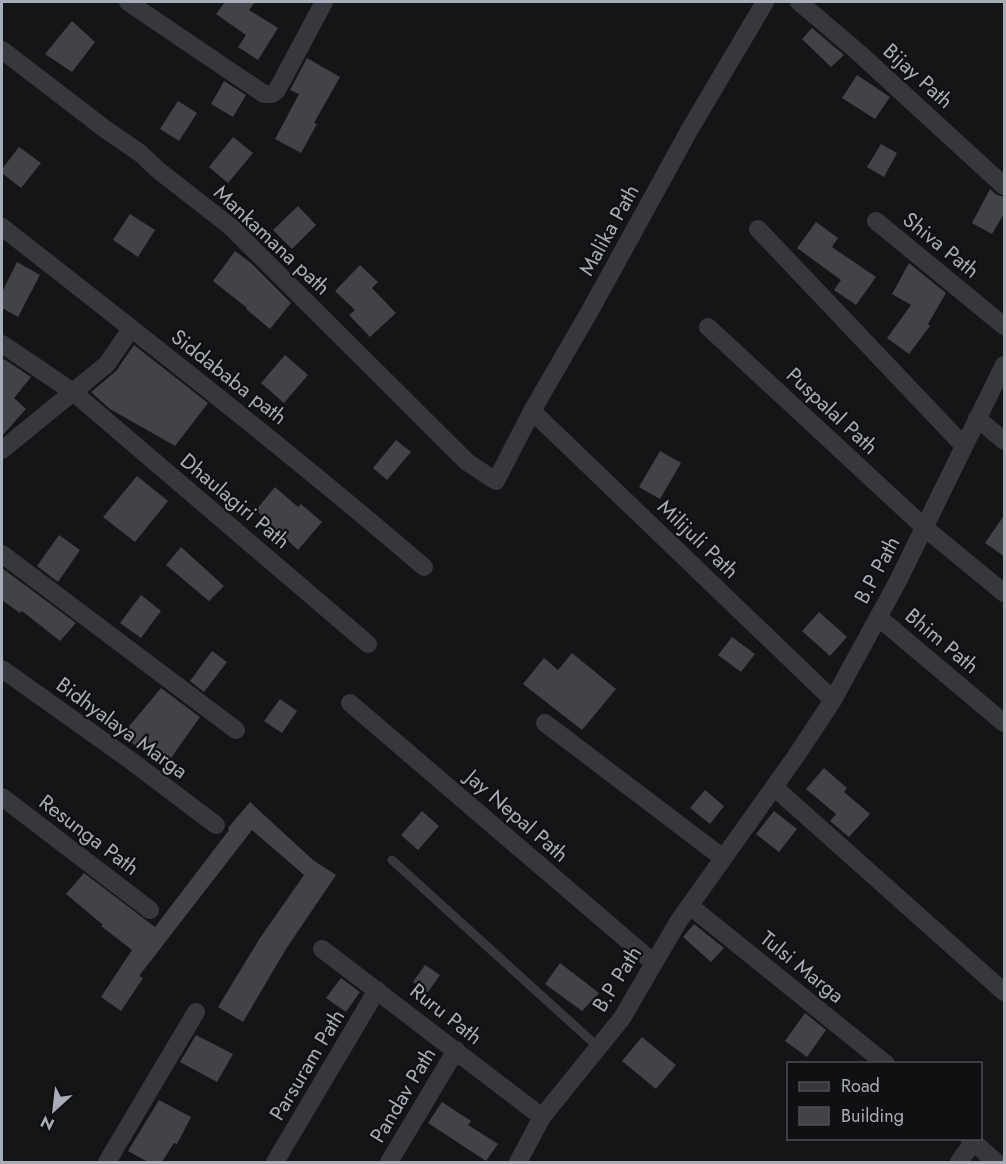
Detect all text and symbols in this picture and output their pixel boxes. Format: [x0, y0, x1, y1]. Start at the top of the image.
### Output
street label: Bijay Path [876, 36, 960, 116]
street label: Mankamana path [207, 178, 337, 302]
street label: Malika Path [572, 179, 646, 281]
street label: Shiva Path [896, 205, 986, 285]
street label: Siddababa path [165, 322, 293, 432]
street label: Puspalal Path [779, 361, 885, 461]
street label: Dhaulagiri Path [174, 446, 296, 556]
street label: Milijuli Path [651, 493, 745, 585]
street label: B.P Path [847, 531, 907, 609]
street label: Bhim Path [899, 601, 985, 681]
street label: Bidhyalaya Marga [50, 670, 194, 786]
street label: Jay Nepal Path [457, 761, 575, 869]
street label: Resunga Path [33, 787, 145, 883]
street label: Tulsi Marga [754, 924, 850, 1010]
street label: B.P Path [585, 940, 649, 1018]
street label: Ruru Path [404, 976, 488, 1052]
street label: Parsuram Path [262, 1004, 352, 1126]
street label: Pandav Path [363, 1042, 443, 1148]
legend [787, 1062, 982, 1140]
text: Road [841, 1073, 880, 1099]
north arrow [24, 1080, 84, 1140]
text: Building [841, 1103, 904, 1129]
text: N [37, 1110, 58, 1136]

